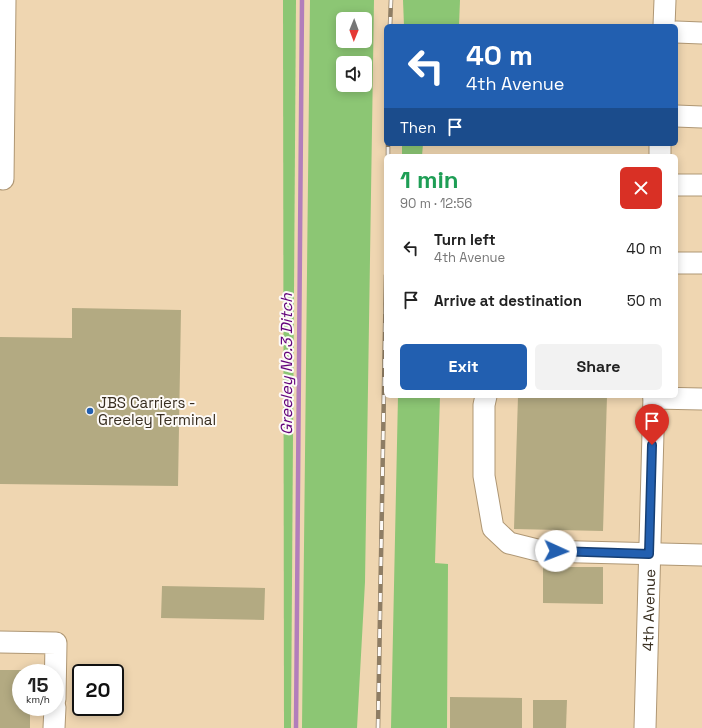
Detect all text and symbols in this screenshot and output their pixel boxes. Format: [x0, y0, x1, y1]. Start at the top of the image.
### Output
north arrow [336, 12, 372, 48]
map controls [336, 12, 372, 92]
text: 40 m [466, 37, 533, 73]
icon: left [400, 40, 452, 92]
button: sound [336, 56, 372, 92]
text: 4th Avenue [466, 72, 565, 95]
icon: arrive [444, 116, 466, 138]
text: Then [400, 118, 436, 137]
text: 1 min [400, 164, 459, 195]
button: close [620, 167, 662, 209]
text: 90 m · 12:56 [400, 195, 472, 212]
text: Turn left [434, 230, 496, 249]
icon: left [400, 237, 422, 259]
text: 40 m [626, 239, 662, 258]
text: 4th Avenue [434, 249, 505, 266]
icon: arrive [400, 289, 422, 311]
text: Arrive at destination [434, 291, 582, 310]
text: 50 m [627, 291, 662, 310]
water label: Greeley No.3 Ditch [276, 292, 297, 435]
button: Exit [400, 344, 527, 390]
button: Share [535, 344, 662, 390]
place label: JBS Carriers - Greeley Terminal [98, 393, 216, 429]
pin [635, 404, 669, 445]
marker: JBS Carriers - Greeley Terminal [85, 406, 95, 416]
icon: arrive [641, 410, 663, 432]
position arrow [535, 530, 577, 572]
street label: 4th Avenue [638, 569, 659, 651]
speed limit sign: 20 [72, 664, 124, 716]
text: 15 [27, 672, 49, 698]
text: km/h [26, 693, 50, 706]

